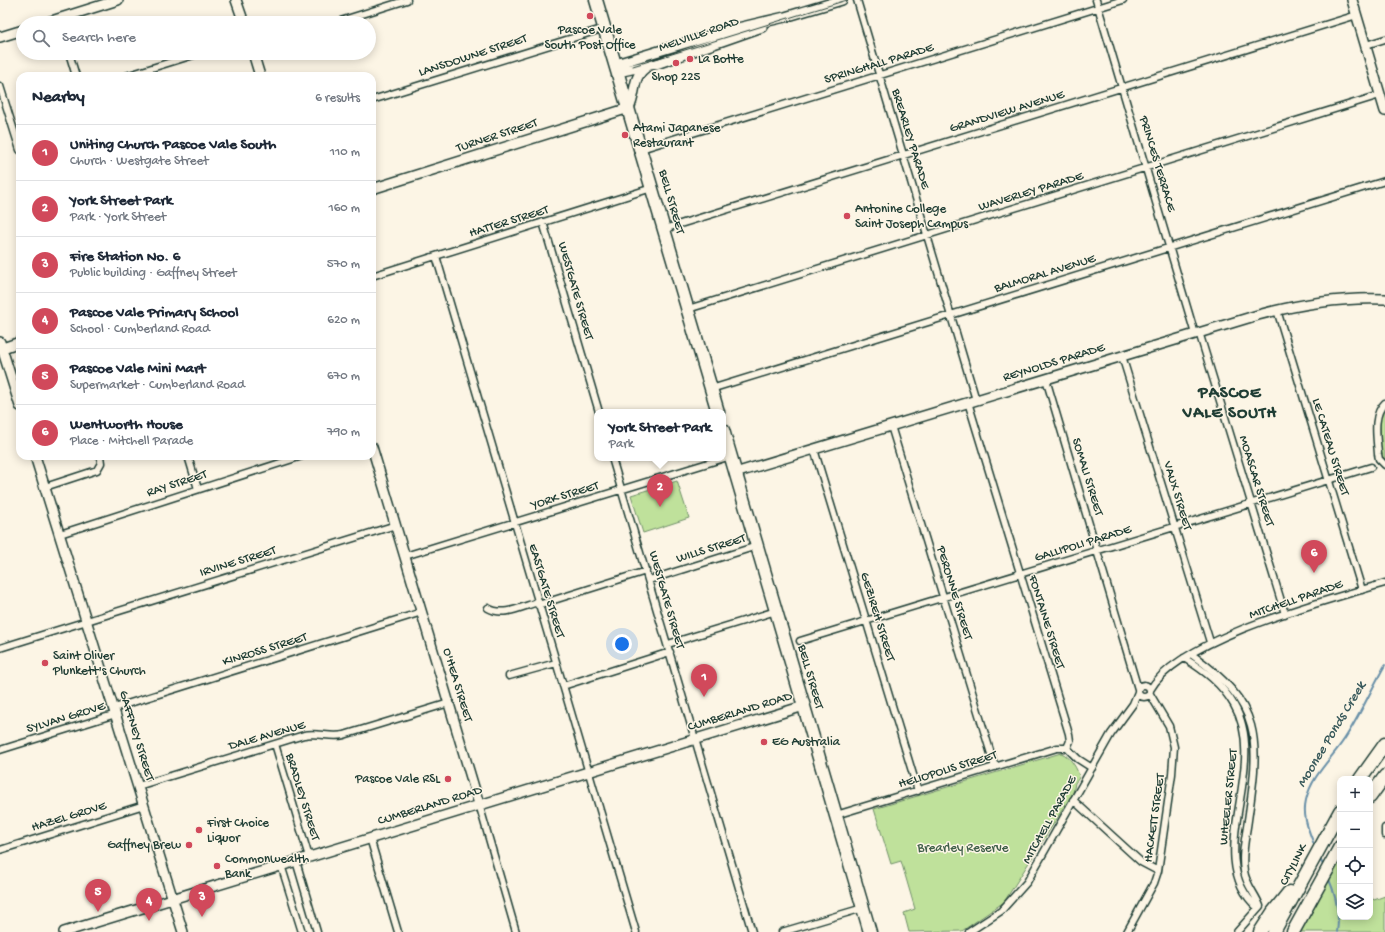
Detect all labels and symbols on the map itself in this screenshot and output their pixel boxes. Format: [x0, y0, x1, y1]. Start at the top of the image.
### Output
marker: Pascoe Vale South Post Office [585, 11, 595, 21]
street label: MELVILLE ROAD [657, 14, 742, 56]
place label: Pascoe Vale South Post Office [544, 23, 636, 53]
street label: LANSDOWNE STREET [417, 31, 530, 81]
street label: SPRINGHALL PARADE [823, 40, 936, 88]
place label: La Botte [698, 52, 744, 67]
marker: La Botte [685, 54, 695, 64]
marker: Shop 225 [671, 58, 681, 68]
place label: Shop 225 [652, 70, 701, 85]
street label: BREARLEY PARADE [887, 86, 933, 192]
street label: GRANDVIEW AVENUE [948, 87, 1067, 137]
street label: PRINCES TERRACE [1135, 113, 1179, 215]
street label: TURNER STREET [453, 115, 541, 157]
place label: Atami Japanese Restaurant [633, 121, 721, 151]
marker: Atami Japanese Restaurant [620, 130, 630, 140]
street label: BELL STREET [654, 167, 688, 237]
street label: WAVERLEY PARADE [977, 169, 1086, 215]
place label: Antonine College Saint Joseph Campus [855, 202, 969, 232]
street label: HATTER STREET [468, 203, 551, 241]
marker: Antonine College Saint Joseph Campus [842, 211, 852, 221]
street label: WESTGATE STREET [554, 240, 596, 343]
street label: BALMORAL AVENUE [991, 251, 1098, 297]
street label: REYNOLDS PARADE [1001, 340, 1107, 386]
district label: PASCOE VALE SOUTH [1182, 384, 1278, 424]
street label: LE CATEAU STREET [1308, 396, 1352, 498]
street label: MOASCAR STREET [1235, 434, 1277, 529]
street label: SOMALI STREET [1068, 436, 1106, 519]
street label: VAUX STREET [1159, 459, 1195, 533]
street label: RAY STREET [145, 467, 210, 501]
pin: 2 [647, 474, 673, 507]
street label: YORK STREET [528, 478, 602, 514]
street label: GALLIPOLI PARADE [1033, 522, 1134, 566]
street label: WILLS STREET [674, 531, 748, 567]
pin: 6 [1301, 540, 1327, 573]
street label: EASTGATE STREET [525, 542, 568, 641]
street label: IRVINE STREET [198, 543, 279, 581]
street label: PERONNE STREET [932, 543, 976, 643]
street label: WESTGATE STREET [645, 549, 687, 652]
street label: GEZIREH STREET [856, 571, 898, 664]
street label: FONTAINE STREET [1024, 572, 1068, 672]
street label: MITCHELL PARADE [1247, 577, 1346, 623]
street label: KINROSS STREET [221, 630, 310, 670]
your location [612, 634, 632, 654]
street label: BELL STREET [793, 642, 827, 712]
street label: O'HEA STREET [439, 646, 476, 725]
place label: Saint Oliver Plunkett's Church [52, 649, 146, 679]
marker: Saint Oliver Plunkett's Church [40, 658, 50, 668]
pin: 1 [691, 664, 717, 697]
water label: Moonee Ponds Creek [1294, 678, 1371, 791]
street label: GAFFNEY STREET [115, 689, 157, 784]
street label: CUMBERLAND ROAD [686, 689, 795, 735]
street label: SYLVAN GROVE [25, 699, 108, 737]
street label: DALE AVENUE [226, 718, 308, 754]
place label: EG Australia [772, 735, 841, 750]
marker: EG Australia [759, 737, 769, 747]
street label: WHEELER STREET [1216, 747, 1242, 846]
street label: HELIOPOLIS STREET [897, 748, 1000, 792]
street label: BRADLEY STREET [281, 751, 323, 843]
place label: Pascoe Vale RSL [354, 772, 441, 787]
street label: HACKETT STREET [1141, 772, 1169, 863]
street label: MITCHELL PARADE [1020, 773, 1081, 867]
marker: Pascoe Vale RSL [443, 774, 453, 784]
street label: CUMBERLAND ROAD [376, 783, 485, 829]
street label: HAZEL GROVE [30, 798, 109, 836]
place label: First Choice Liquor [206, 816, 269, 846]
marker: First Choice Liquor [194, 825, 204, 835]
place label: Gaffney Brew [107, 838, 181, 853]
marker: Gaffney Brew [184, 840, 194, 850]
street label: CITYLINK [1277, 840, 1312, 888]
park label: Brearley Reserve [917, 841, 1009, 856]
place label: Commonwealth Bank [224, 852, 309, 882]
marker: Commonwealth Bank [212, 861, 222, 871]
pin: 5 [85, 879, 111, 912]
pin: 3 [189, 884, 215, 917]
pin: 4 [136, 888, 162, 921]

